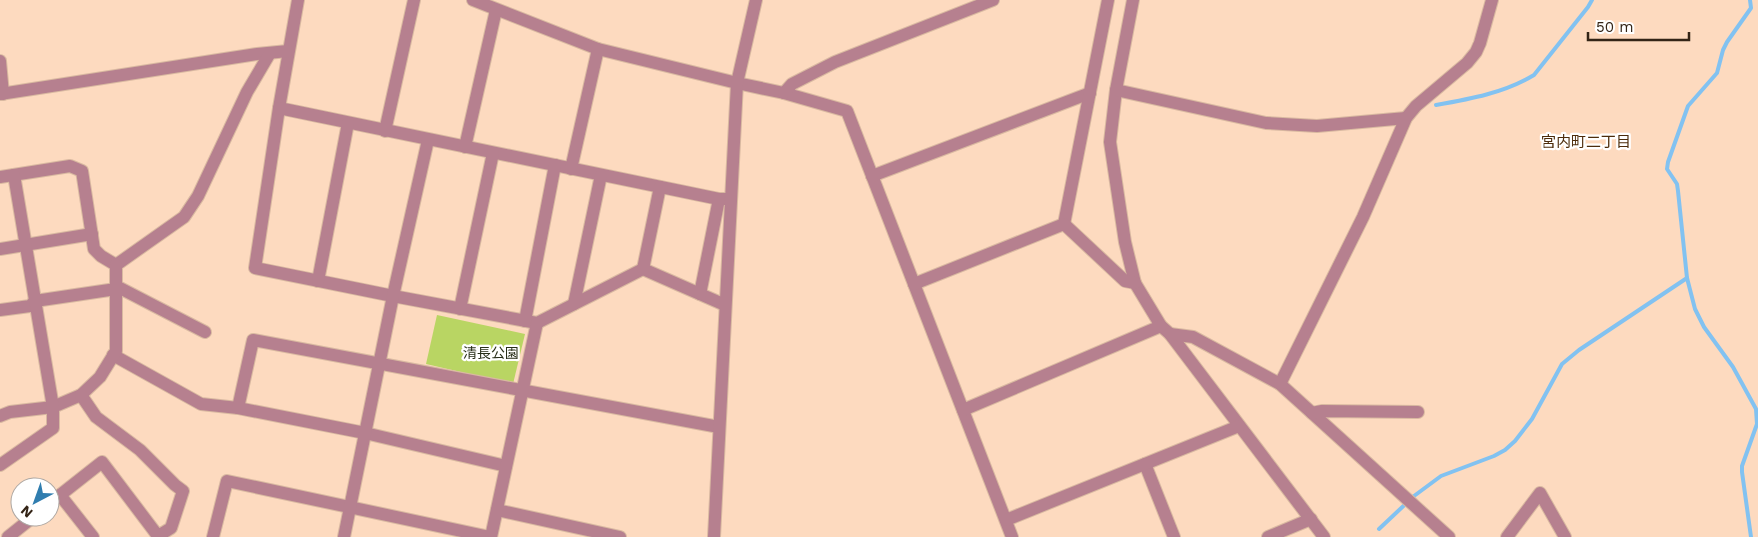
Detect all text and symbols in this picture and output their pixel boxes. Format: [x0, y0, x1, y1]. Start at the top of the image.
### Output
scale bar [1588, 10, 1689, 42]
text: 50 m [1596, 18, 1633, 36]
district label: 宮内町二丁目 [1541, 133, 1631, 151]
park label: 清長公園 [463, 345, 519, 361]
north arrow [10, 477, 60, 527]
text: N [17, 502, 36, 521]

